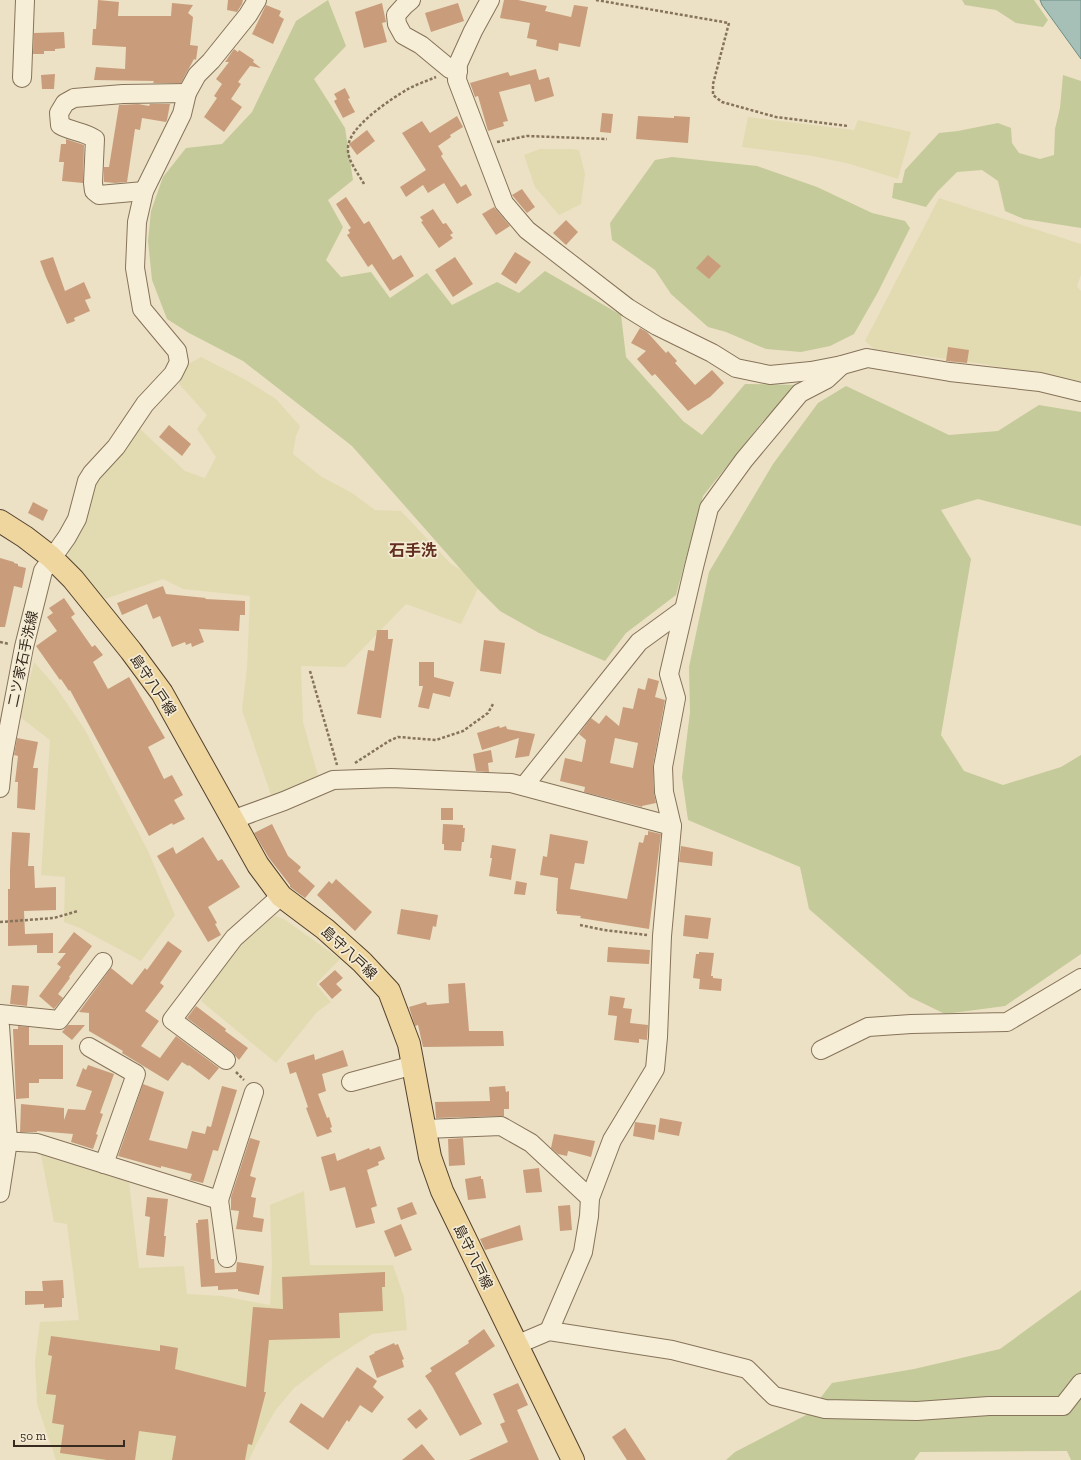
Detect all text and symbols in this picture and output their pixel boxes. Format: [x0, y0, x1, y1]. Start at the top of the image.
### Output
district label: 石手洗 [389, 541, 437, 560]
street label: 二ツ家石手洗線 [4, 609, 42, 709]
street label: 島守八戸線 [126, 651, 180, 719]
street label: 島守八戸線 [318, 923, 380, 983]
street label: 島守八戸線 [450, 1222, 496, 1292]
scale bar [14, 1422, 124, 1448]
text: 50 m [20, 1429, 47, 1443]

